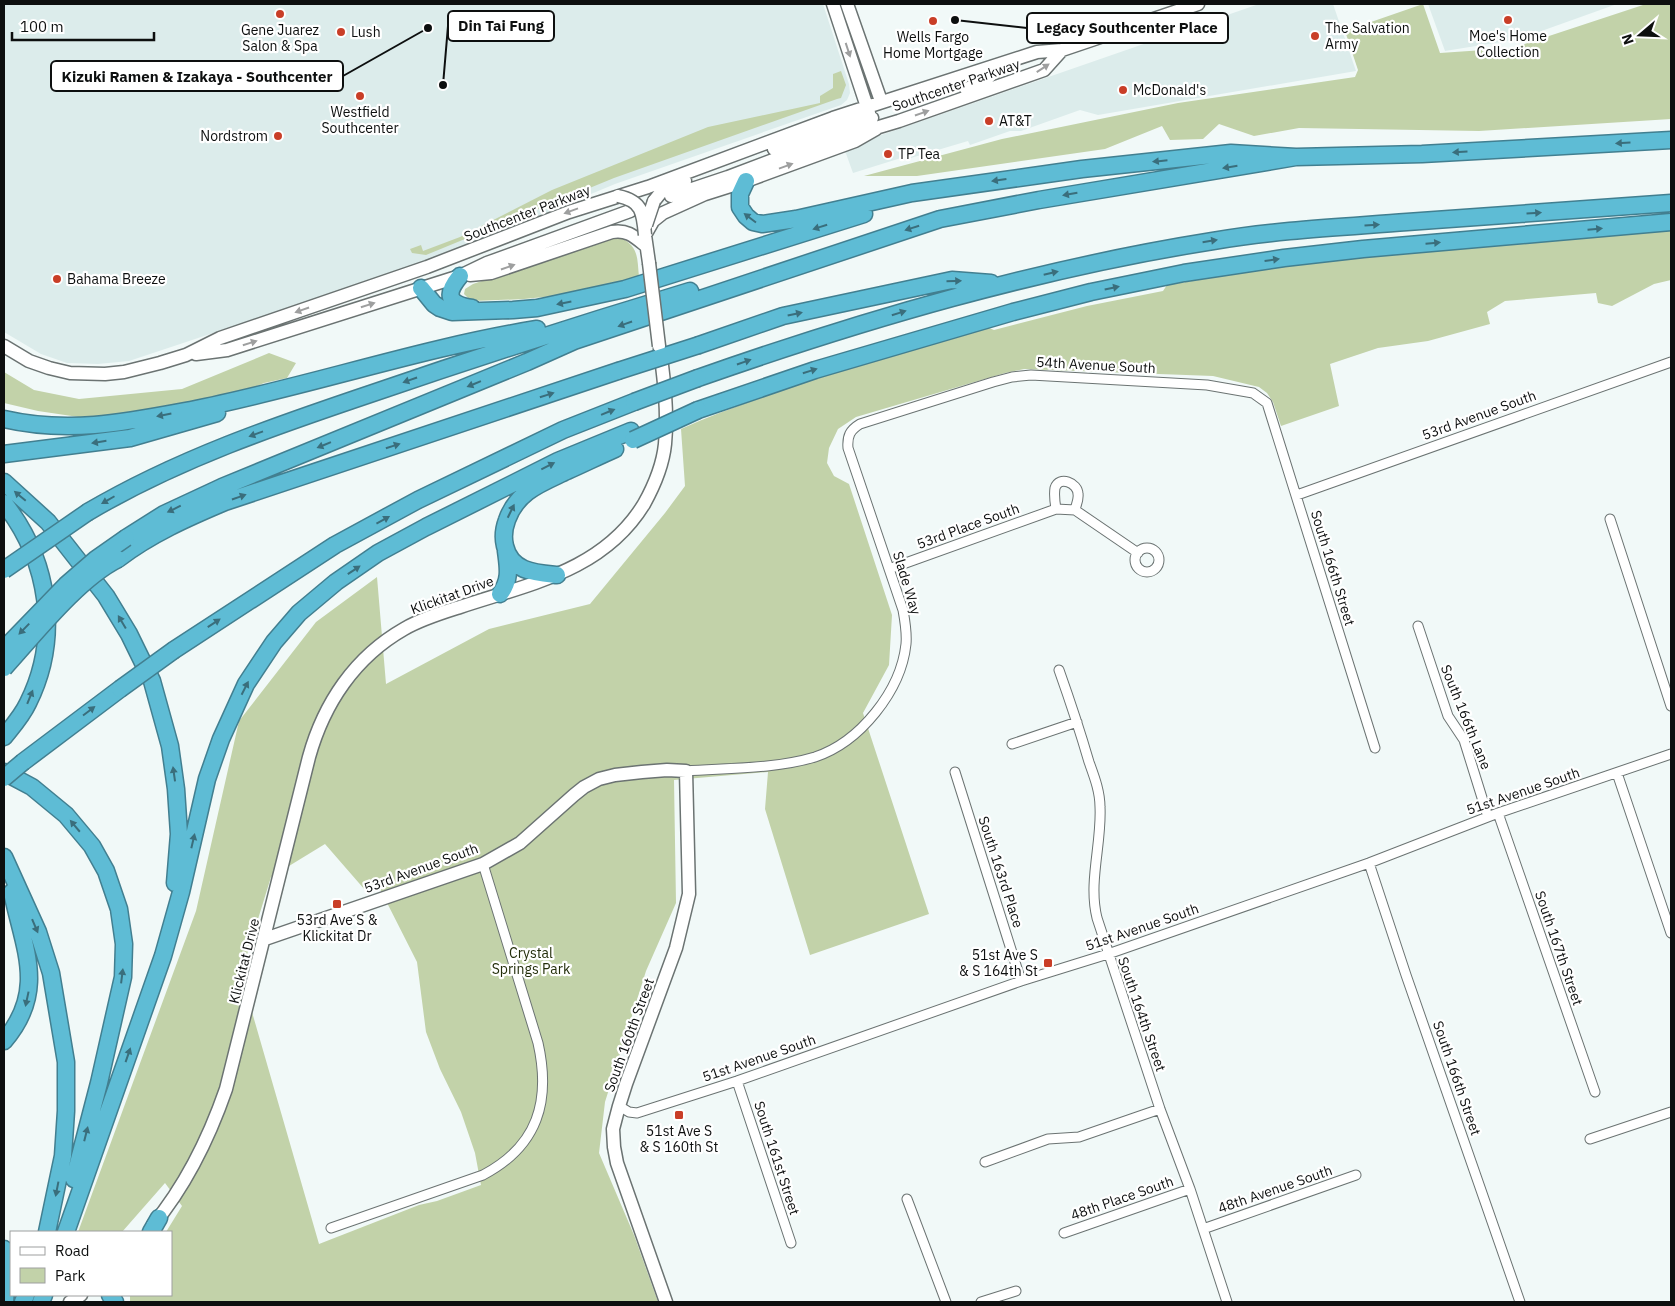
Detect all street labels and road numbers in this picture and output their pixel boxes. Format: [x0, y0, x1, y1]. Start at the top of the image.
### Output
street label: Southcenter Parkway [890, 55, 1022, 115]
street label: Southcenter Parkway [461, 181, 593, 245]
street label: 54th Avenue South [1036, 353, 1156, 377]
street label: 53rd Avenue South [1419, 386, 1539, 444]
street label: 53rd Place South [914, 499, 1022, 553]
street label: South 166th Street [1307, 508, 1359, 628]
street label: Slade Way [889, 549, 925, 617]
street label: Klickitat Drive [408, 572, 496, 618]
street label: South 166th Lane [1437, 662, 1495, 772]
street label: 51st Avenue South [1464, 763, 1582, 819]
street label: South 163rd Place [974, 814, 1028, 930]
street label: 53rd Avenue South [361, 839, 481, 897]
street label: South 167th Street [1531, 888, 1587, 1008]
street label: 51st Avenue South [1083, 899, 1201, 955]
street label: Klickitat Drive [225, 916, 263, 1005]
street label: South 164th Street [1114, 954, 1170, 1074]
street label: South 160th Street [600, 976, 658, 1094]
street label: South 166th Street [1429, 1018, 1485, 1138]
street label: 51st Avenue South [700, 1030, 818, 1086]
street label: South 161st Street [750, 1099, 804, 1217]
street label: 48th Avenue South [1215, 1161, 1335, 1217]
street label: 48th Place South [1068, 1172, 1176, 1224]

